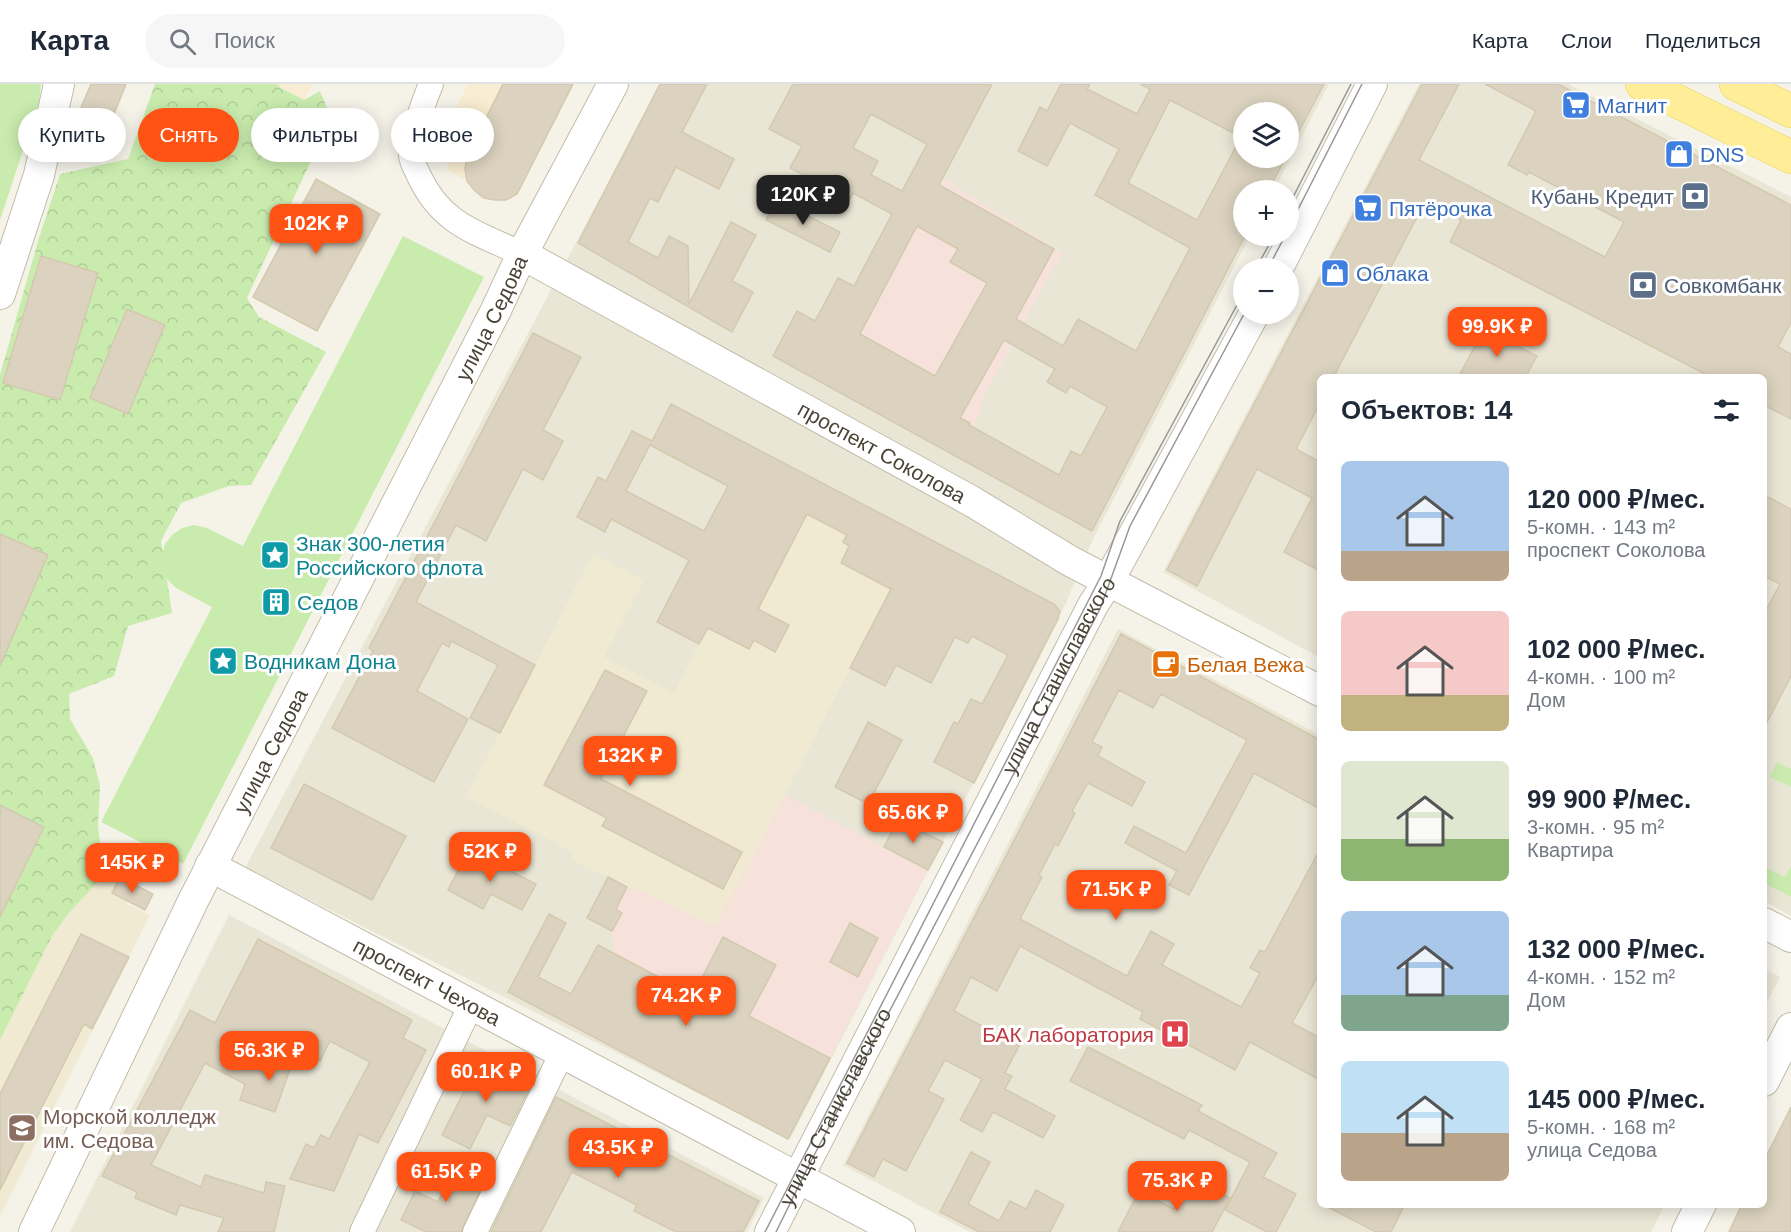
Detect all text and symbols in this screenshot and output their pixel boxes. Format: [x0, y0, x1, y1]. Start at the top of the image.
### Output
search box [145, 14, 565, 68]
text: Карта [30, 25, 109, 56]
icon: search [166, 25, 199, 58]
text: Поиск [214, 28, 275, 53]
text: Карта [1472, 29, 1528, 52]
text: Слои [1561, 29, 1612, 52]
text: Поделиться [1645, 29, 1761, 52]
supermarket icon: Магнит [1560, 89, 1592, 121]
place label: Магнит [1597, 94, 1667, 117]
map controls [1233, 102, 1299, 324]
button: layers [1233, 102, 1299, 168]
chip: Купить [18, 108, 126, 162]
chip: Снять [138, 108, 239, 162]
chip: Фильтры [251, 108, 379, 162]
chip: Новое [391, 108, 494, 162]
shop icon: DNS [1663, 138, 1695, 170]
place label: DNS [1700, 143, 1744, 166]
pin: 120K ₽ [754, 175, 852, 226]
button: + [1233, 180, 1299, 246]
bank icon: Кубань Кредит [1679, 180, 1711, 212]
text: 120K ₽ [770, 183, 836, 205]
place label: Кубань Кредит [1531, 185, 1674, 208]
supermarket icon: Пятёрочка [1352, 192, 1384, 224]
place label: Пятёрочка [1389, 197, 1492, 220]
pin: 102K ₽ [267, 204, 365, 255]
text: 102K ₽ [283, 212, 349, 234]
street label: улица Седова [450, 251, 531, 384]
shop icon: Облака [1319, 257, 1351, 289]
button: − [1233, 258, 1299, 324]
place label: Облака [1356, 262, 1429, 285]
bank icon: Совкомбанк [1627, 269, 1659, 301]
place label: Совкомбанк [1664, 274, 1782, 297]
pin: 99.9K ₽ [1442, 307, 1552, 358]
text: 99.9K ₽ [1462, 315, 1532, 337]
icon: filters [1710, 394, 1743, 427]
text: Объектов: 14 [1341, 395, 1512, 425]
street label: проспект Соколова [794, 397, 970, 507]
text: 120 000 ₽/мес. [1527, 484, 1706, 514]
icon: home [1389, 485, 1461, 557]
text: 5-комн. · 143 m² [1527, 516, 1675, 538]
place label: Знак 300-летия Российского флота [296, 532, 483, 579]
place icon: Знак 300-летия Российского флота [259, 539, 291, 571]
text: проспект Соколова [1527, 539, 1706, 561]
street label: улица Станиславского [997, 572, 1120, 777]
building icon: Седов [260, 586, 292, 618]
place label: Седов [297, 591, 358, 614]
text: 102 000 ₽/мес. [1527, 634, 1706, 664]
icon: home [1389, 635, 1461, 707]
place icon: Водникам Дона [207, 645, 239, 677]
cafe icon: Белая Вежа [1150, 648, 1182, 680]
place label: Водникам Дона [244, 650, 396, 673]
place label: Белая Вежа [1187, 653, 1304, 676]
text: 4-комн. · 100 m² [1527, 666, 1675, 688]
street label: улица Седова [229, 685, 312, 817]
text: Дом [1527, 689, 1566, 711]
pin: 132K ₽ [581, 736, 679, 787]
text: 132K ₽ [597, 744, 663, 766]
text: 99 900 ₽/мес. [1527, 784, 1691, 814]
icon: home [1389, 785, 1461, 857]
pin: 65.6K ₽ [858, 793, 968, 844]
text: 65.6K ₽ [878, 801, 948, 823]
text: 3-комн. · 95 m² [1527, 816, 1664, 838]
pin: 52K ₽ [448, 832, 532, 883]
text: Квартира [1527, 839, 1613, 861]
text: 52K ₽ [463, 840, 517, 862]
pin: 145K ₽ [83, 843, 181, 894]
text: 145K ₽ [99, 851, 165, 873]
pin: 71.5K ₽ [1061, 870, 1171, 921]
text: 71.5K ₽ [1081, 878, 1151, 900]
street label: проспект Чехова [350, 933, 505, 1030]
text: 132 000 ₽/мес. [1527, 934, 1706, 964]
icon: home [1389, 935, 1461, 1007]
text: 4-комн. · 152 m² [1527, 966, 1675, 988]
pin: 74.2K ₽ [631, 976, 741, 1027]
text: 74.2K ₽ [651, 984, 721, 1006]
text: Дом [1527, 989, 1566, 1011]
street label: улица Станиславского [774, 1004, 895, 1209]
hospital icon: БАК лаборатория [1159, 1018, 1191, 1050]
place label: БАК лаборатория [982, 1023, 1154, 1046]
pin: 56.3K ₽ [214, 1031, 324, 1082]
text: 56.3K ₽ [234, 1039, 304, 1061]
pin: 60.1K ₽ [431, 1052, 541, 1103]
text: 60.1K ₽ [451, 1060, 521, 1082]
text: 145 000 ₽/мес. [1527, 1084, 1706, 1114]
icon: home [1389, 1085, 1461, 1157]
place label: Морской колледж им. Седова [43, 1105, 216, 1152]
school or university icon: Морской колледж им. Седова [6, 1112, 38, 1144]
text: 5-комн. · 168 m² [1527, 1116, 1675, 1138]
pin: 43.5K ₽ [563, 1128, 673, 1179]
text: 43.5K ₽ [583, 1136, 653, 1158]
text: улица Седова [1527, 1139, 1657, 1161]
pin: 61.5K ₽ [391, 1152, 501, 1203]
text: 61.5K ₽ [411, 1160, 481, 1182]
pin: 75.3K ₽ [1122, 1161, 1232, 1212]
text: 75.3K ₽ [1142, 1169, 1212, 1191]

